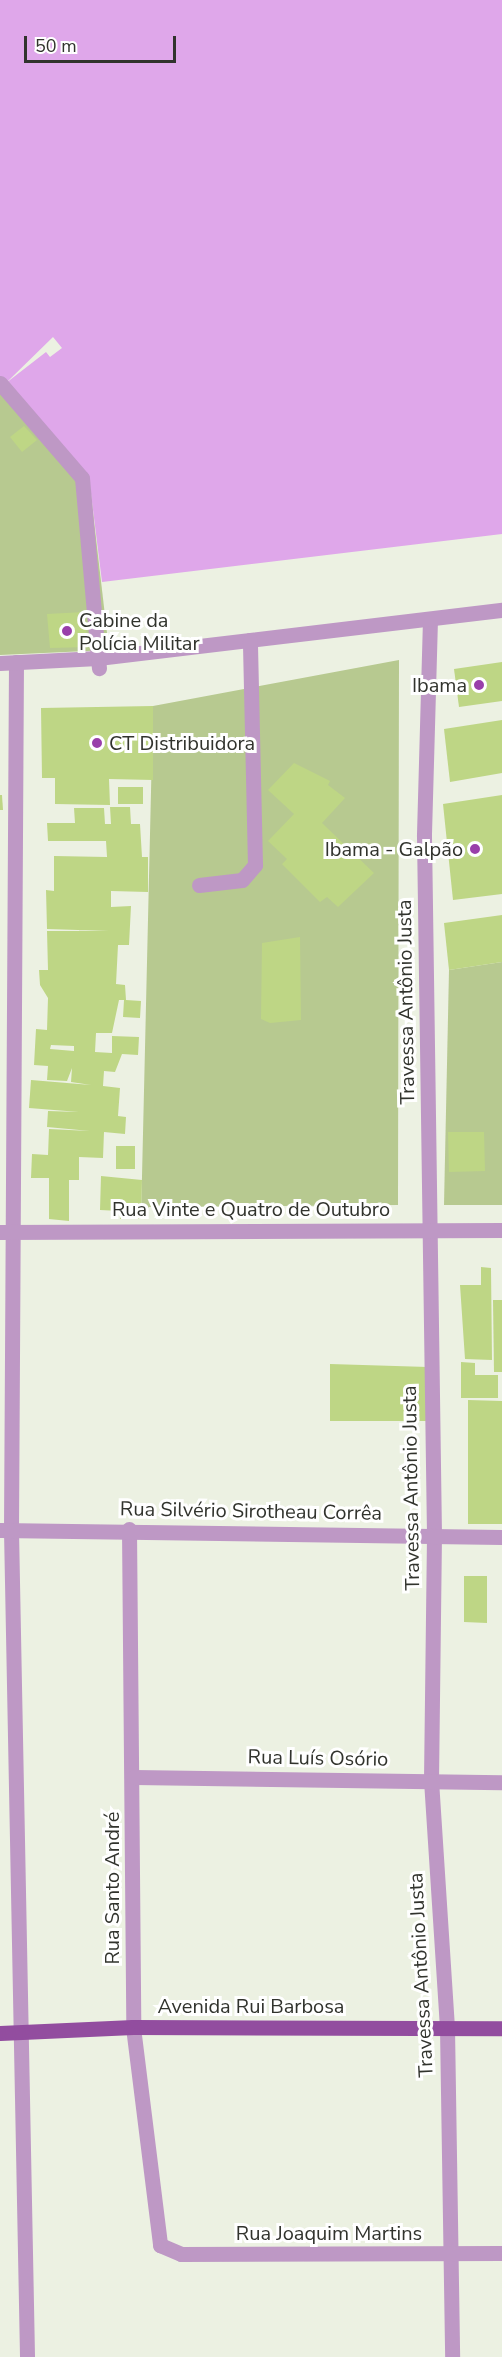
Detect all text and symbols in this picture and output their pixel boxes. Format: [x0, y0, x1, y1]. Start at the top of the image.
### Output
scale bar [27, 24, 178, 62]
text: 50 m [35, 34, 77, 58]
place label: Cabine da Polícia Militar [79, 608, 200, 655]
marker: Cabine da Polícia Militar [60, 624, 74, 638]
place label: Ibama [412, 673, 467, 697]
marker: Ibama [472, 678, 486, 692]
place label: CT Distribuidora [109, 731, 255, 755]
marker: CT Distribuidora [90, 736, 104, 750]
place label: Ibama - Galpão [325, 837, 463, 861]
marker: Ibama - Galpão [468, 842, 482, 856]
street label: Travessa Antônio Justa [392, 899, 420, 1105]
street label: Rua Vinte e Quatro de Outubro [112, 1197, 390, 1221]
street label: Travessa Antônio Justa [397, 1385, 425, 1591]
street label: Rua Silvério Sirotheau Corrêa [120, 1497, 382, 1525]
street label: Rua Luís Osório [247, 1745, 389, 1771]
street label: Rua Santo André [100, 1811, 124, 1965]
street label: Travessa Antônio Justa [404, 1872, 438, 2078]
street label: Avenida Rui Barbosa [158, 1994, 344, 2018]
street label: Rua Joaquim Martins [236, 2221, 422, 2245]

